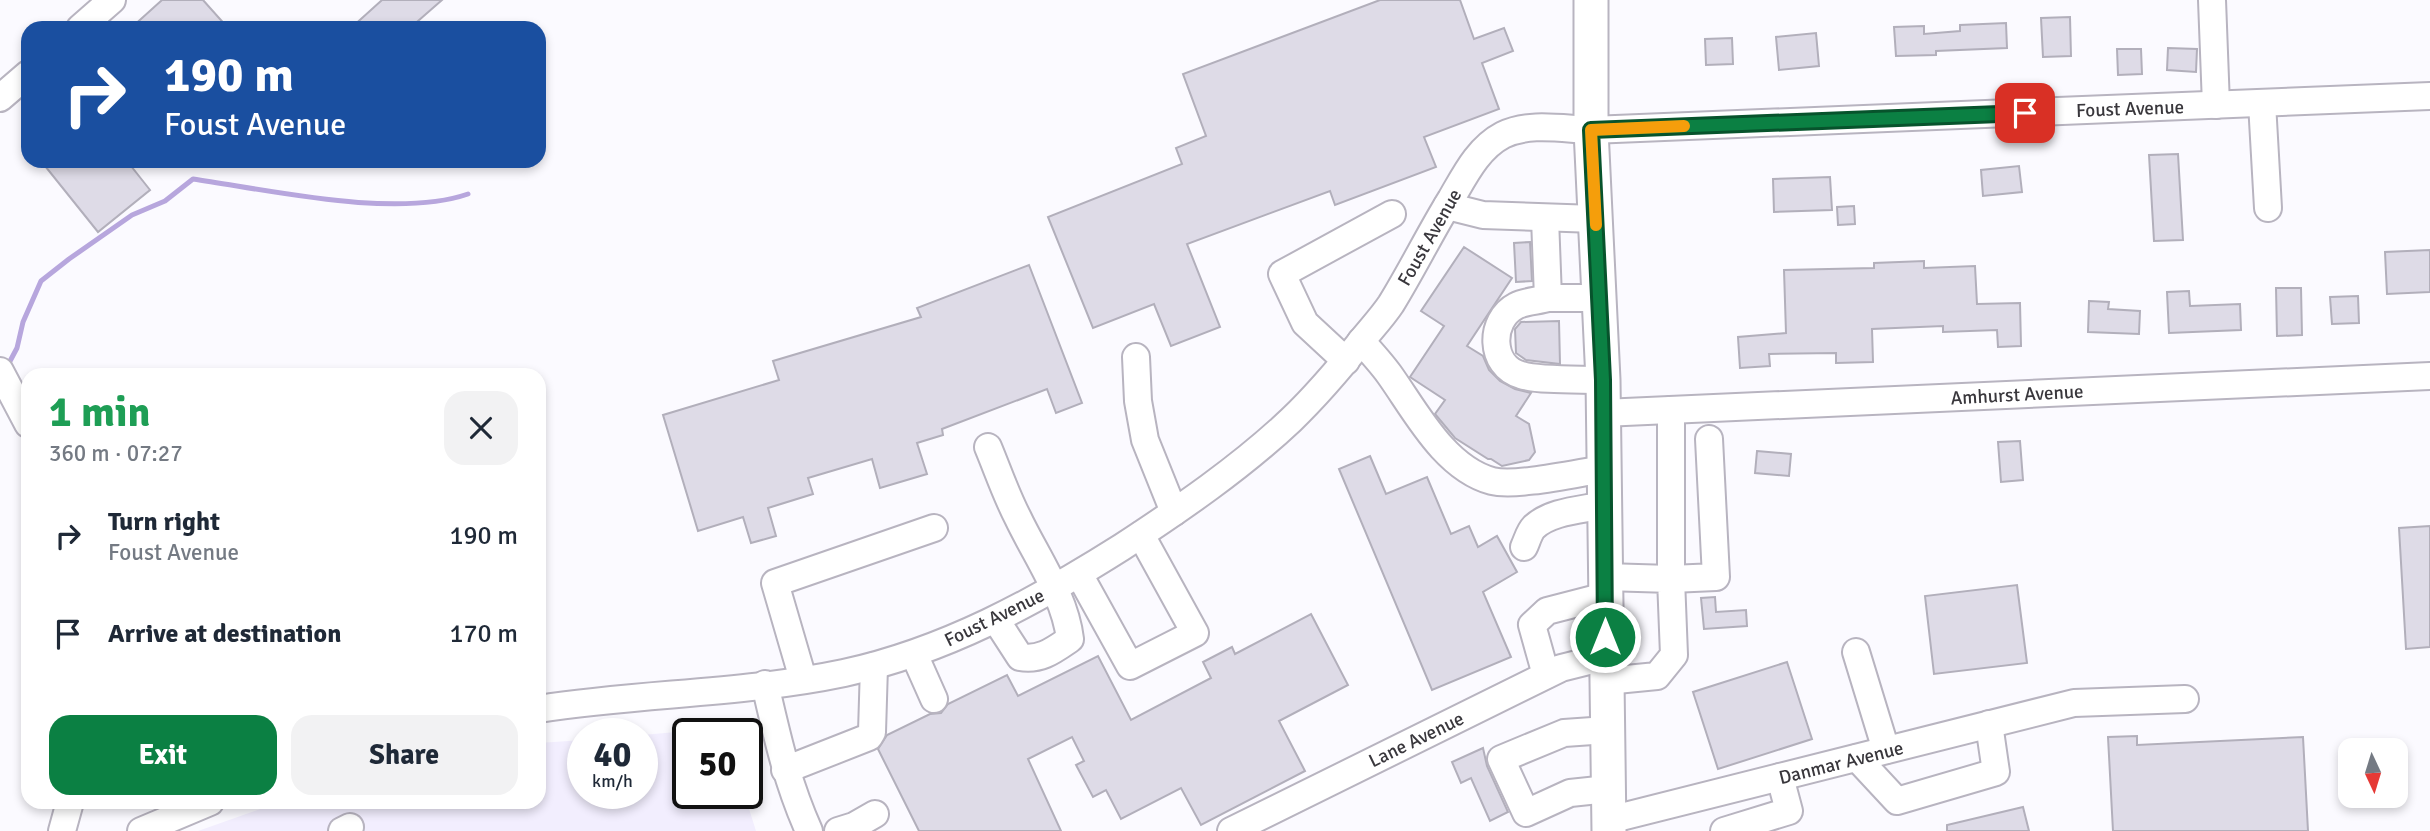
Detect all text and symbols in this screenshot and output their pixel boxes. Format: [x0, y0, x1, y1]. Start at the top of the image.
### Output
text: 190 m [164, 45, 294, 105]
icon: right [49, 49, 140, 140]
pin [1995, 83, 2055, 143]
icon: arrive [2006, 94, 2044, 132]
street label: Foust Avenue [2076, 95, 2185, 123]
text: Foust Avenue [164, 105, 346, 144]
street label: Foust Avenue [1392, 185, 1467, 290]
street label: Amhurst Avenue [1950, 380, 2084, 410]
text: 1 min [49, 387, 150, 438]
button: close [444, 391, 518, 465]
text: 360 m · 07:27 [49, 439, 183, 468]
text: Turn right [108, 506, 220, 538]
icon: right [49, 517, 87, 555]
text: 190 m [449, 520, 518, 552]
text: Foust Avenue [108, 538, 239, 567]
street label: Foust Avenue [941, 583, 1048, 652]
position arrow [1568, 600, 1642, 674]
icon: arrive [49, 615, 87, 653]
text: Arrive at destination [108, 618, 341, 650]
text: 170 m [449, 618, 518, 650]
street label: Lane Avenue [1365, 707, 1468, 773]
button: Exit [49, 715, 277, 795]
button: Share [291, 715, 518, 795]
speed limit sign: 50 [672, 718, 763, 809]
text: 40 [594, 733, 631, 776]
street label: Danmar Avenue [1776, 736, 1906, 790]
north arrow [2338, 738, 2408, 808]
map controls [2338, 738, 2408, 808]
text: km/h [592, 770, 633, 792]

